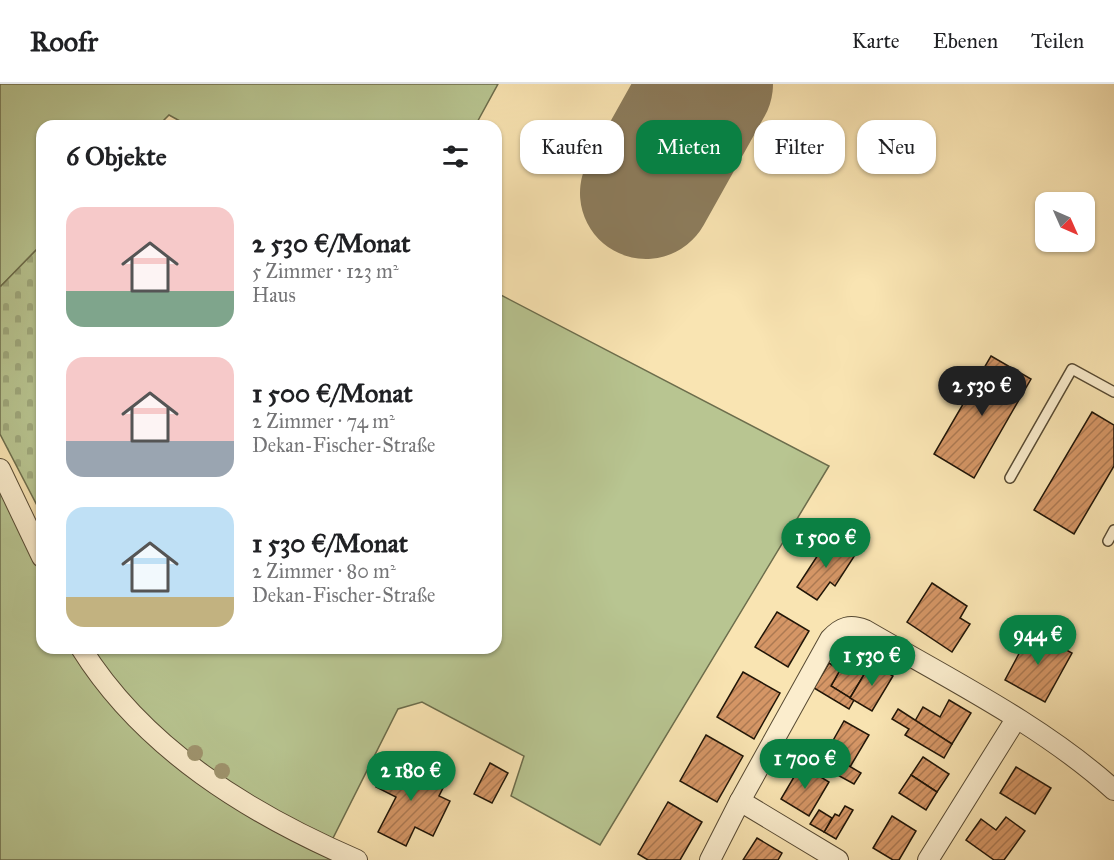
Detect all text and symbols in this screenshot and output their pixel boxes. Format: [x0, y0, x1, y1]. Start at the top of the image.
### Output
text: Roofr [30, 24, 98, 59]
text: Karte [852, 28, 900, 54]
text: Ebenen [933, 28, 998, 54]
text: Teilen [1031, 28, 1084, 54]
chip: Kaufen [520, 120, 624, 174]
chip: Mieten [636, 120, 742, 174]
chip: Filter [754, 120, 845, 174]
chip: Neu [857, 120, 936, 174]
text: 6 Objekte [66, 140, 166, 172]
icon: filters [439, 140, 472, 173]
north arrow [1035, 192, 1095, 252]
map controls [1035, 192, 1095, 252]
text: 2 530 €/Monat [252, 227, 410, 259]
icon: home [114, 231, 186, 303]
text: 5 Zimmer · 123 m² [252, 259, 399, 283]
text: Haus [252, 283, 296, 307]
pin: 2 530 € [927, 366, 1037, 417]
text: 2 530 € [952, 373, 1012, 397]
text: 1 500 €/Monat [252, 377, 413, 409]
icon: home [114, 381, 186, 453]
text: 2 Zimmer · 74 m² [252, 409, 395, 433]
text: Dekan-Fischer-Straße [252, 433, 435, 457]
pin: 1 500 € [771, 518, 881, 569]
text: 1 500 € [795, 525, 857, 549]
text: 1 530 €/Monat [252, 527, 408, 559]
icon: home [114, 531, 186, 603]
text: 2 Zimmer · 80 m² [252, 559, 396, 583]
text: Dekan-Fischer-Straße [252, 583, 435, 607]
pin: 944 € [996, 615, 1080, 666]
text: 944 € [1013, 622, 1063, 646]
pin: 1 530 € [817, 636, 927, 687]
text: 1 530 € [843, 643, 901, 667]
pin: 1 700 € [750, 739, 860, 790]
text: 1 700 € [774, 746, 836, 770]
pin: 2 180 € [356, 751, 466, 802]
text: 2 180 € [381, 758, 441, 782]

